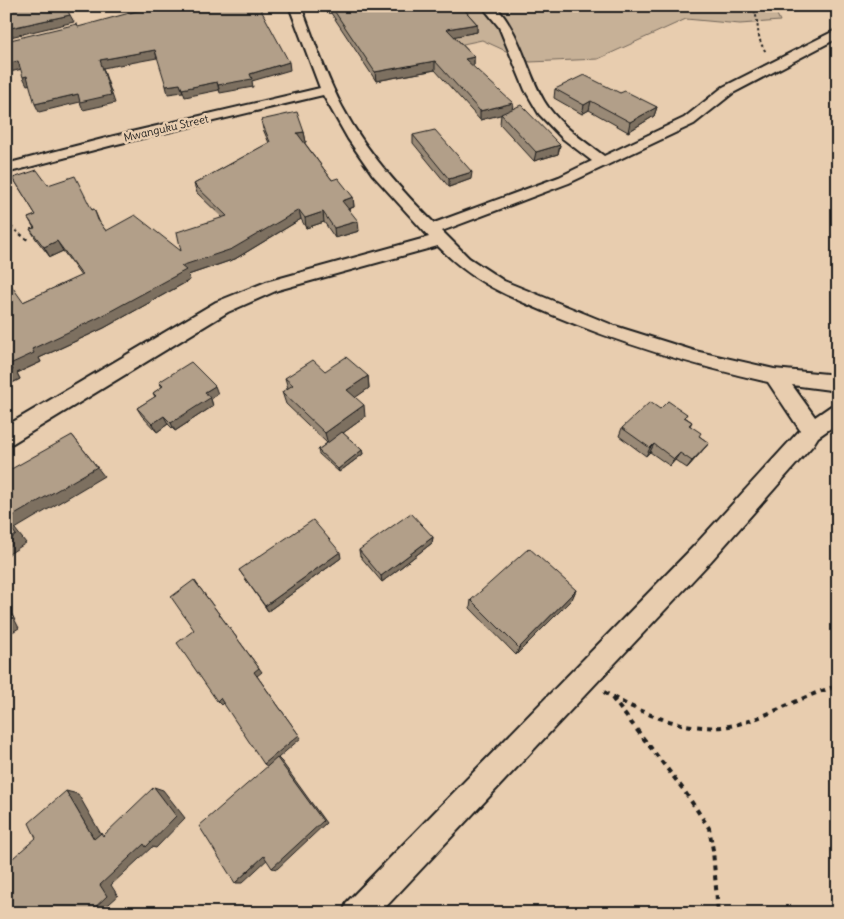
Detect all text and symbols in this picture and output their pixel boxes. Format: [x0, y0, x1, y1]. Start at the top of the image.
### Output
street label: Mwanguku Street [122, 111, 210, 145]

